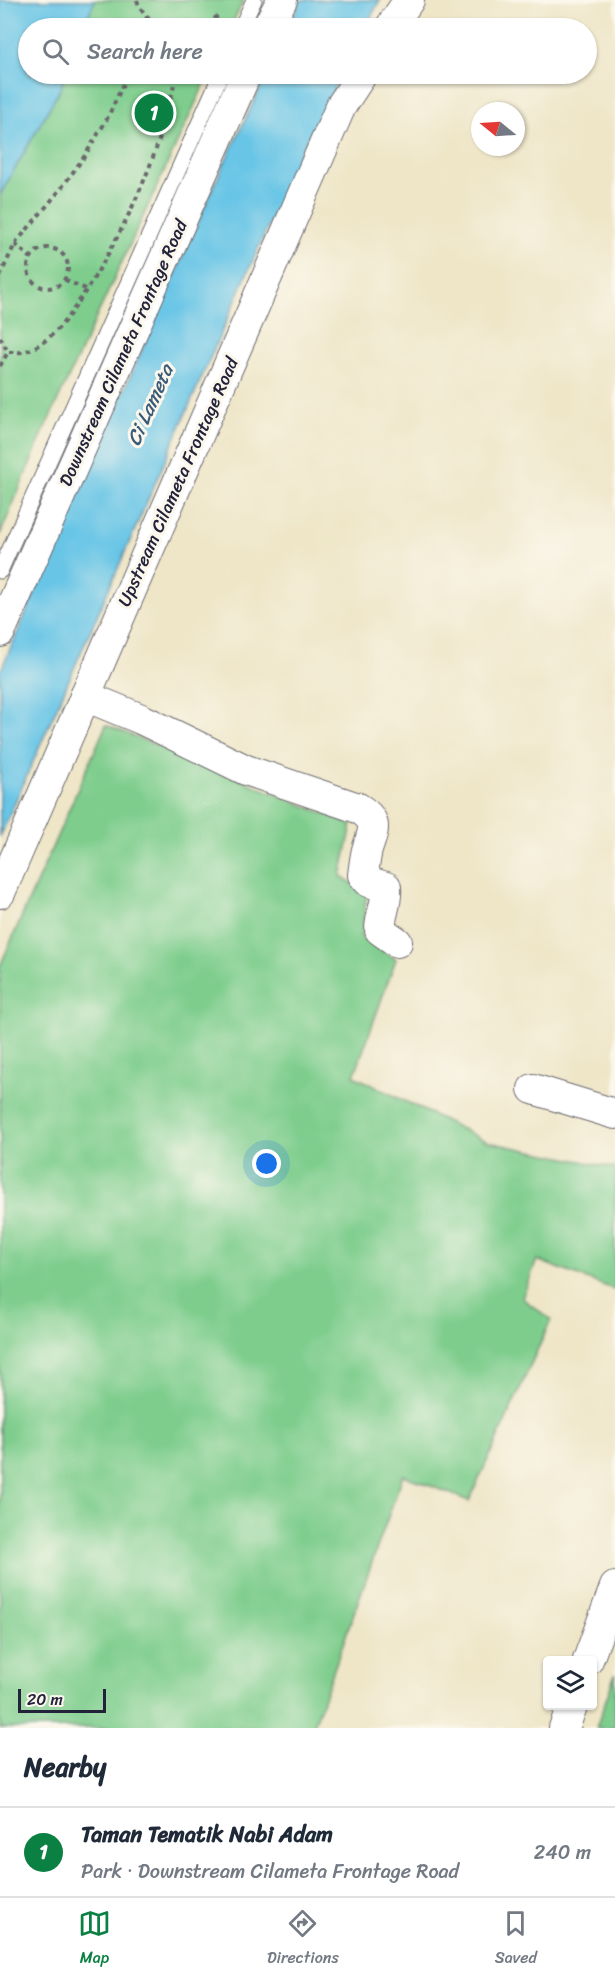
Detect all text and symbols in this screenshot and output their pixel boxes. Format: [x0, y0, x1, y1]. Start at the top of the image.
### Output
search box [18, 18, 597, 84]
text: Search here [87, 32, 203, 71]
icon: search [39, 35, 72, 68]
pin: 1 [134, 90, 174, 136]
north arrow [471, 102, 525, 156]
street label: Downstream Cilameta Frontage Road [50, 213, 197, 492]
street label: Upstream Cilameta Frontage Road [108, 351, 248, 612]
water label: Ci Lameta [116, 357, 184, 452]
your location [252, 1149, 281, 1178]
map controls [543, 1656, 597, 1710]
button: layers [543, 1656, 597, 1710]
text: 20 m [27, 1685, 63, 1714]
scale bar [18, 1686, 106, 1714]
text: Nearby [24, 1744, 106, 1790]
text: Taman Tematik Nabi Adam [81, 1815, 333, 1854]
text: 1 [39, 1835, 48, 1870]
text: 240 m [534, 1835, 591, 1870]
text: Park · Downstream Cilameta Frontage Road [81, 1854, 459, 1889]
tab: Map [78, 1907, 111, 1972]
tab: Directions [267, 1907, 339, 1972]
tab: Saved [495, 1907, 537, 1972]

